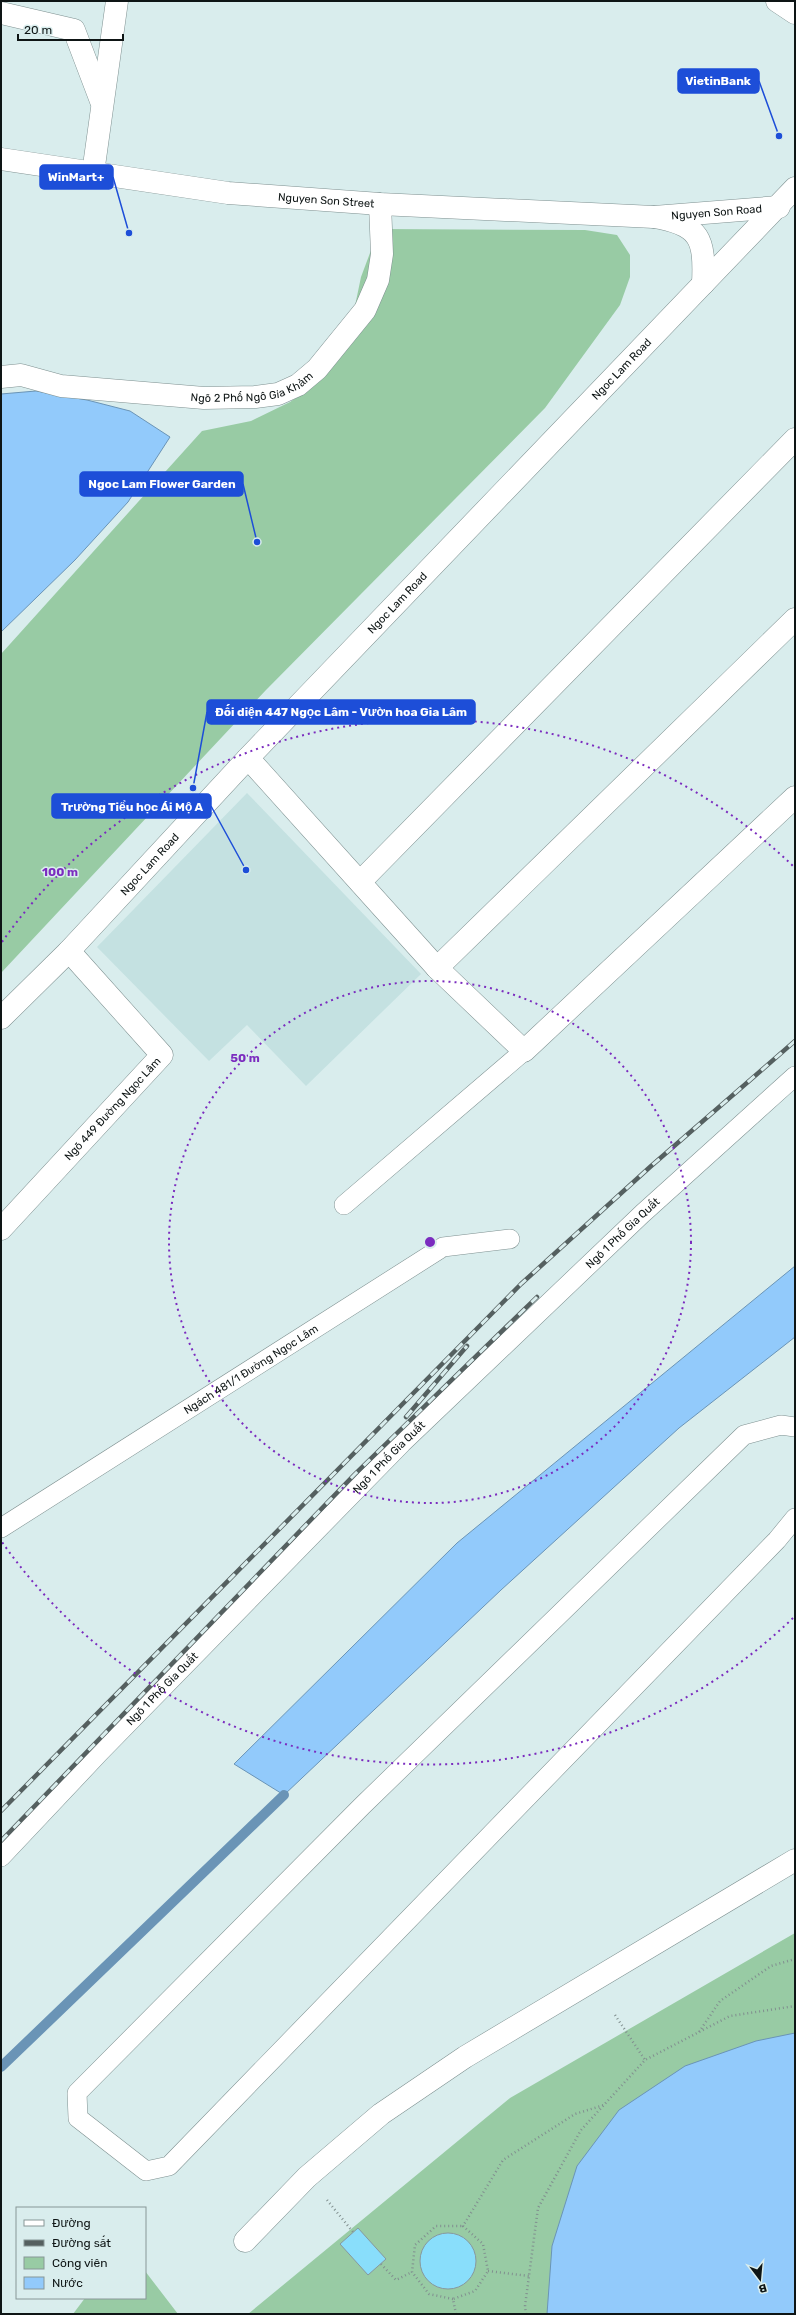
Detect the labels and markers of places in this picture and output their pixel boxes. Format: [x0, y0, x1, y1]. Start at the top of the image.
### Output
callout: VietinBank [678, 69, 759, 93]
callout: WinMart+ [40, 165, 113, 189]
callout: Ngoc Lam Flower Garden [80, 472, 243, 496]
callout: Đối diện 447 Ngọc Lâm - Vườn hoa Gia Lâm [207, 700, 475, 724]
callout: Trường Tiểu học Ái Mộ A [52, 794, 211, 818]
centre of rings [423, 1235, 437, 1249]

